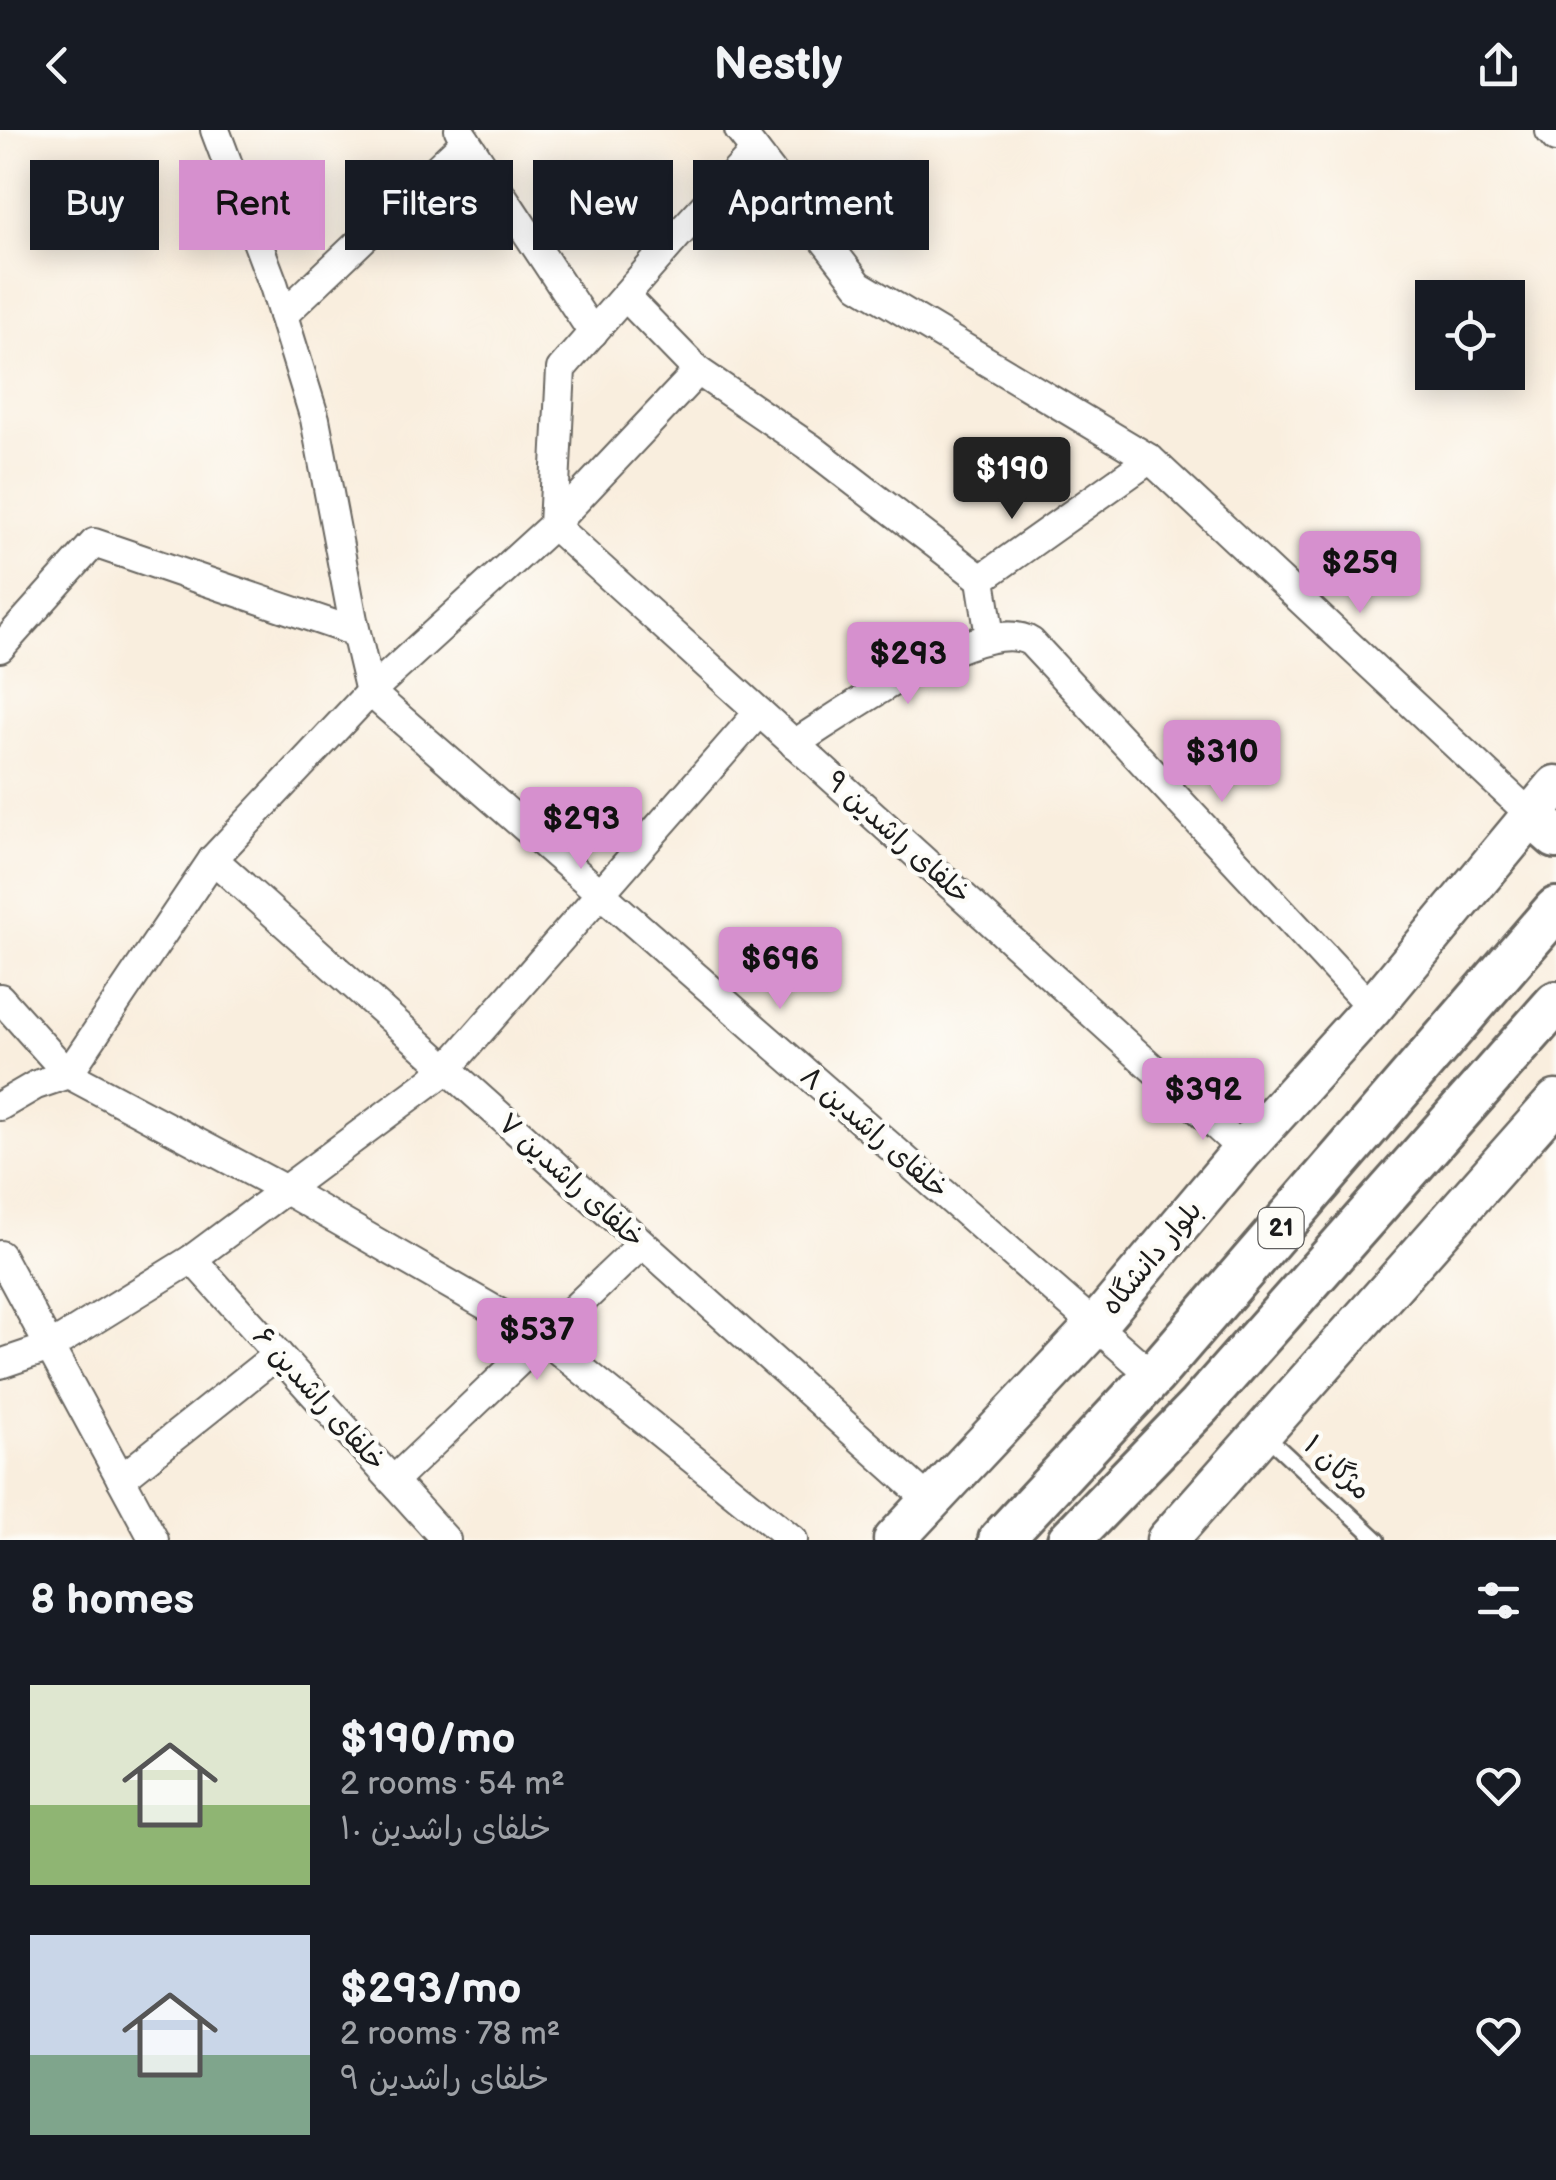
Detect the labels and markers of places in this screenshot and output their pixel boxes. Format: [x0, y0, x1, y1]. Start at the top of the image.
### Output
pin: $190 [953, 437, 1071, 522]
pin: $259 [1301, 531, 1419, 616]
pin: $293 [849, 622, 967, 707]
pin: $310 [1163, 720, 1281, 805]
pin: $293 [522, 787, 640, 872]
pin: $696 [721, 927, 839, 1012]
pin: $392 [1144, 1058, 1262, 1143]
pin: $537 [478, 1298, 596, 1383]

